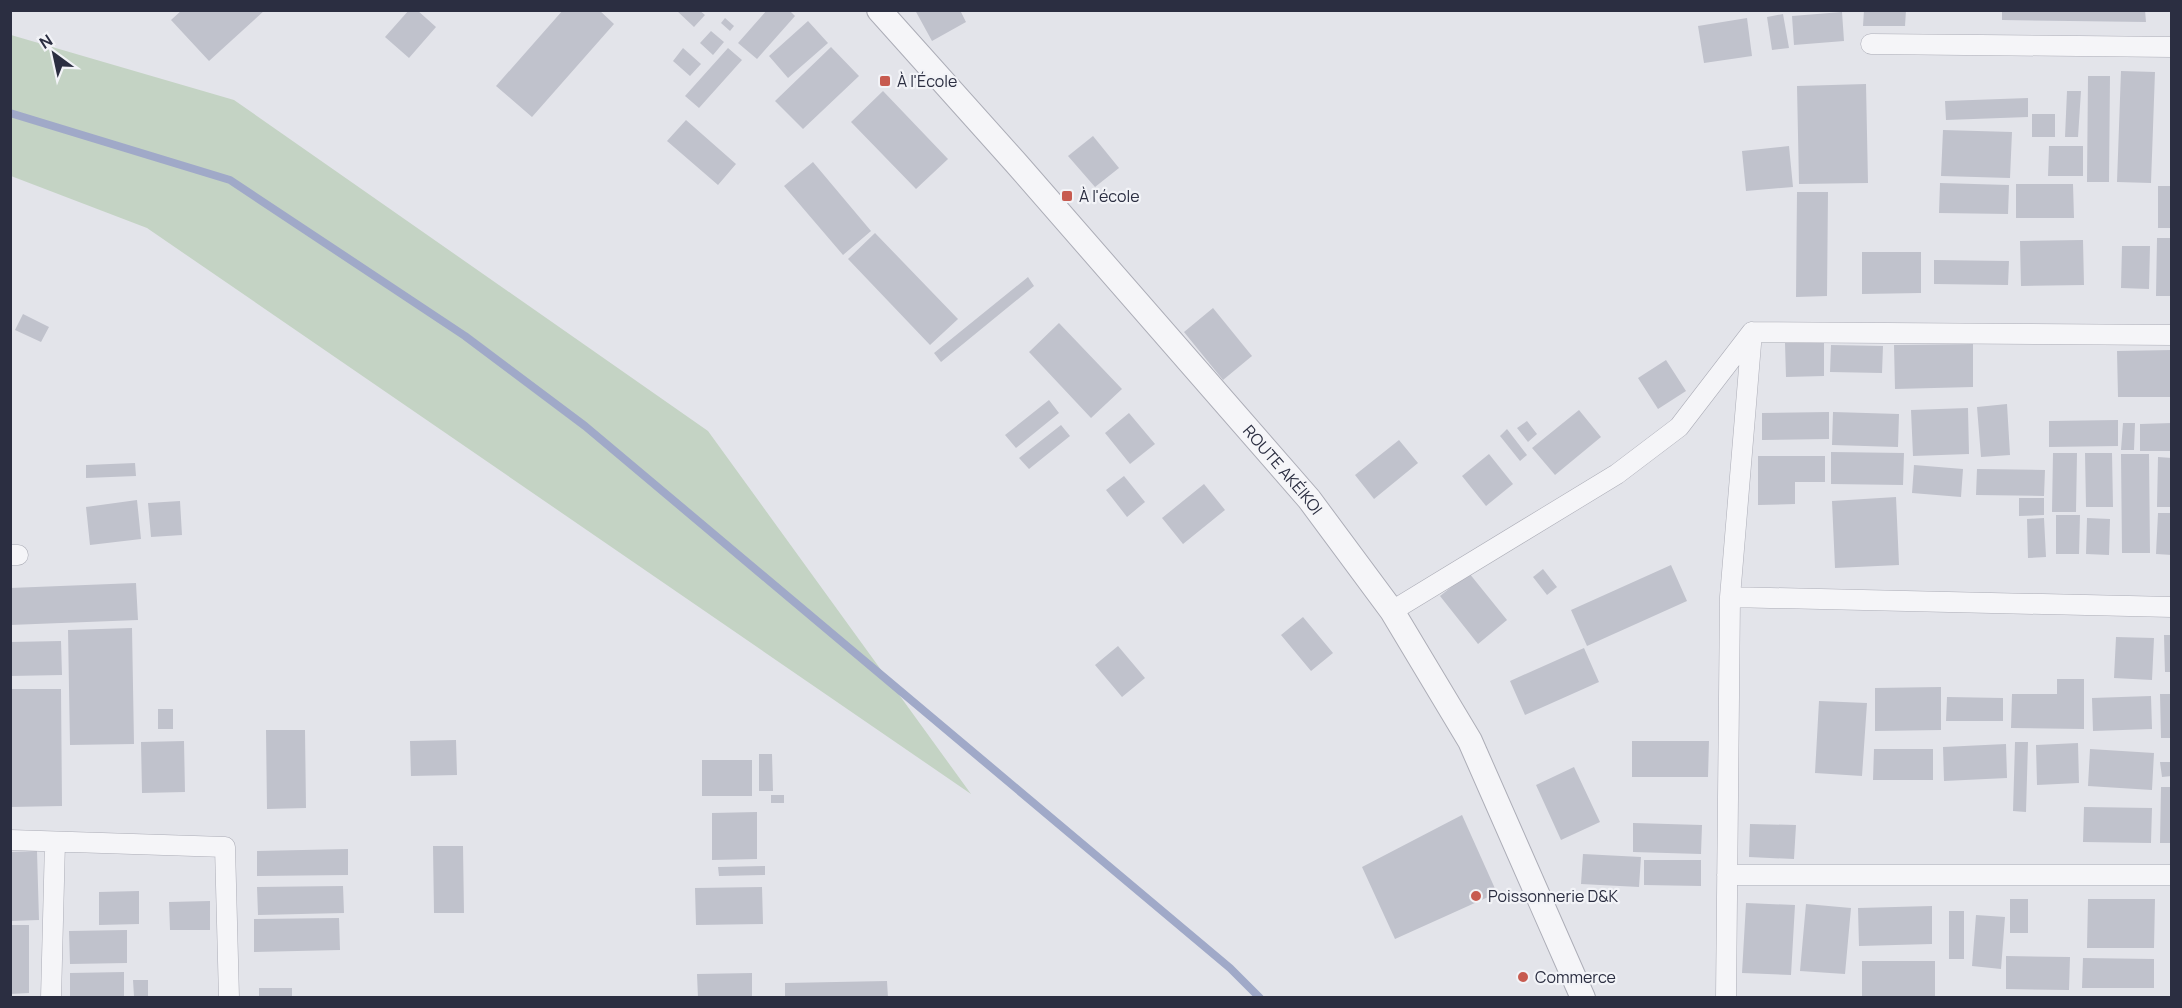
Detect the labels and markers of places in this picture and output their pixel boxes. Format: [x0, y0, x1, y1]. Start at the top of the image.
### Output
place label: À l'École [897, 70, 957, 92]
marker: À l'École [878, 74, 892, 88]
place label: À l'école [1079, 185, 1140, 207]
marker: À l'école [1060, 189, 1074, 203]
place label: Poissonnerie D&K [1488, 885, 1619, 907]
marker: Poissonnerie D&K [1469, 889, 1483, 903]
place label: Commerce [1535, 966, 1616, 988]
marker: Commerce [1516, 970, 1530, 984]

